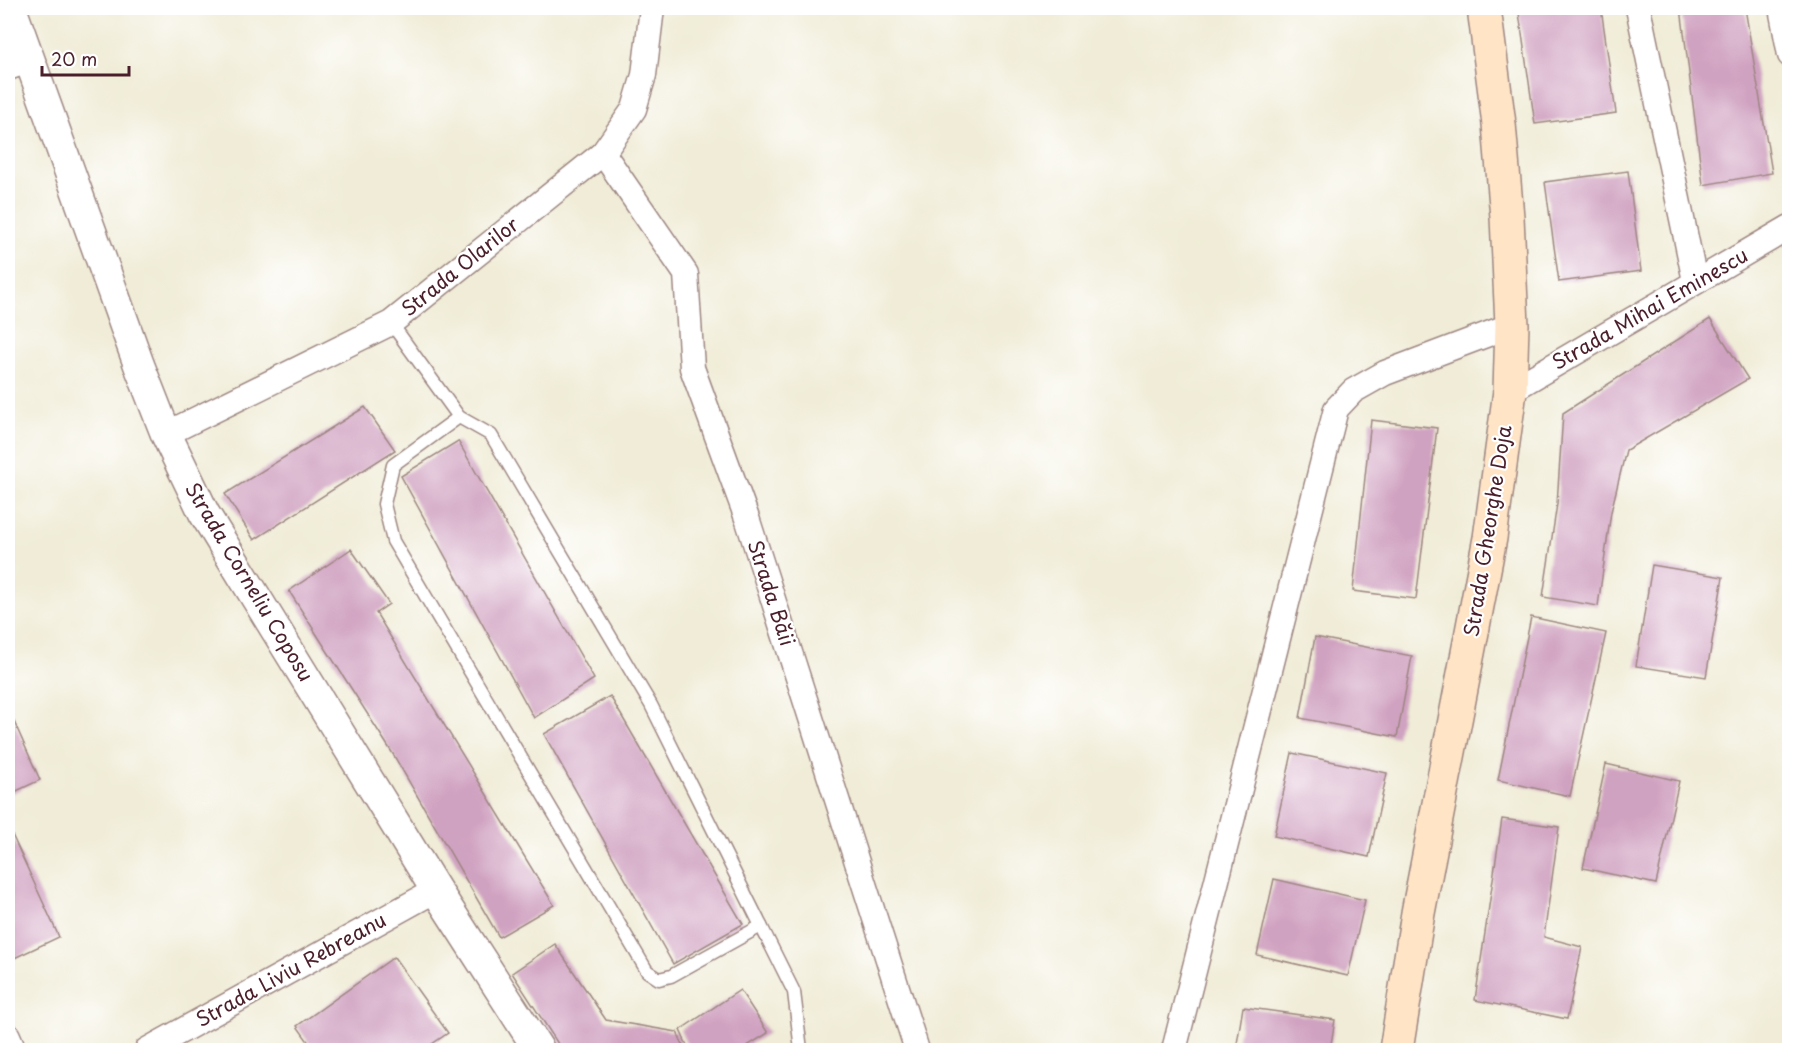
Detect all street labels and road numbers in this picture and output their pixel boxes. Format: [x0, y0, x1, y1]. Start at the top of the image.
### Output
street label: Strada Olarilor [394, 209, 525, 323]
street label: Strada Mihai Eminescu [1546, 240, 1753, 377]
street label: Strada Gheorghe Doja [1455, 422, 1519, 639]
street label: Strada Corneliu Coposu [178, 476, 321, 687]
street label: Strada Băii [741, 536, 803, 650]
street label: Strada Liviu Rebreanu [190, 904, 391, 1034]

